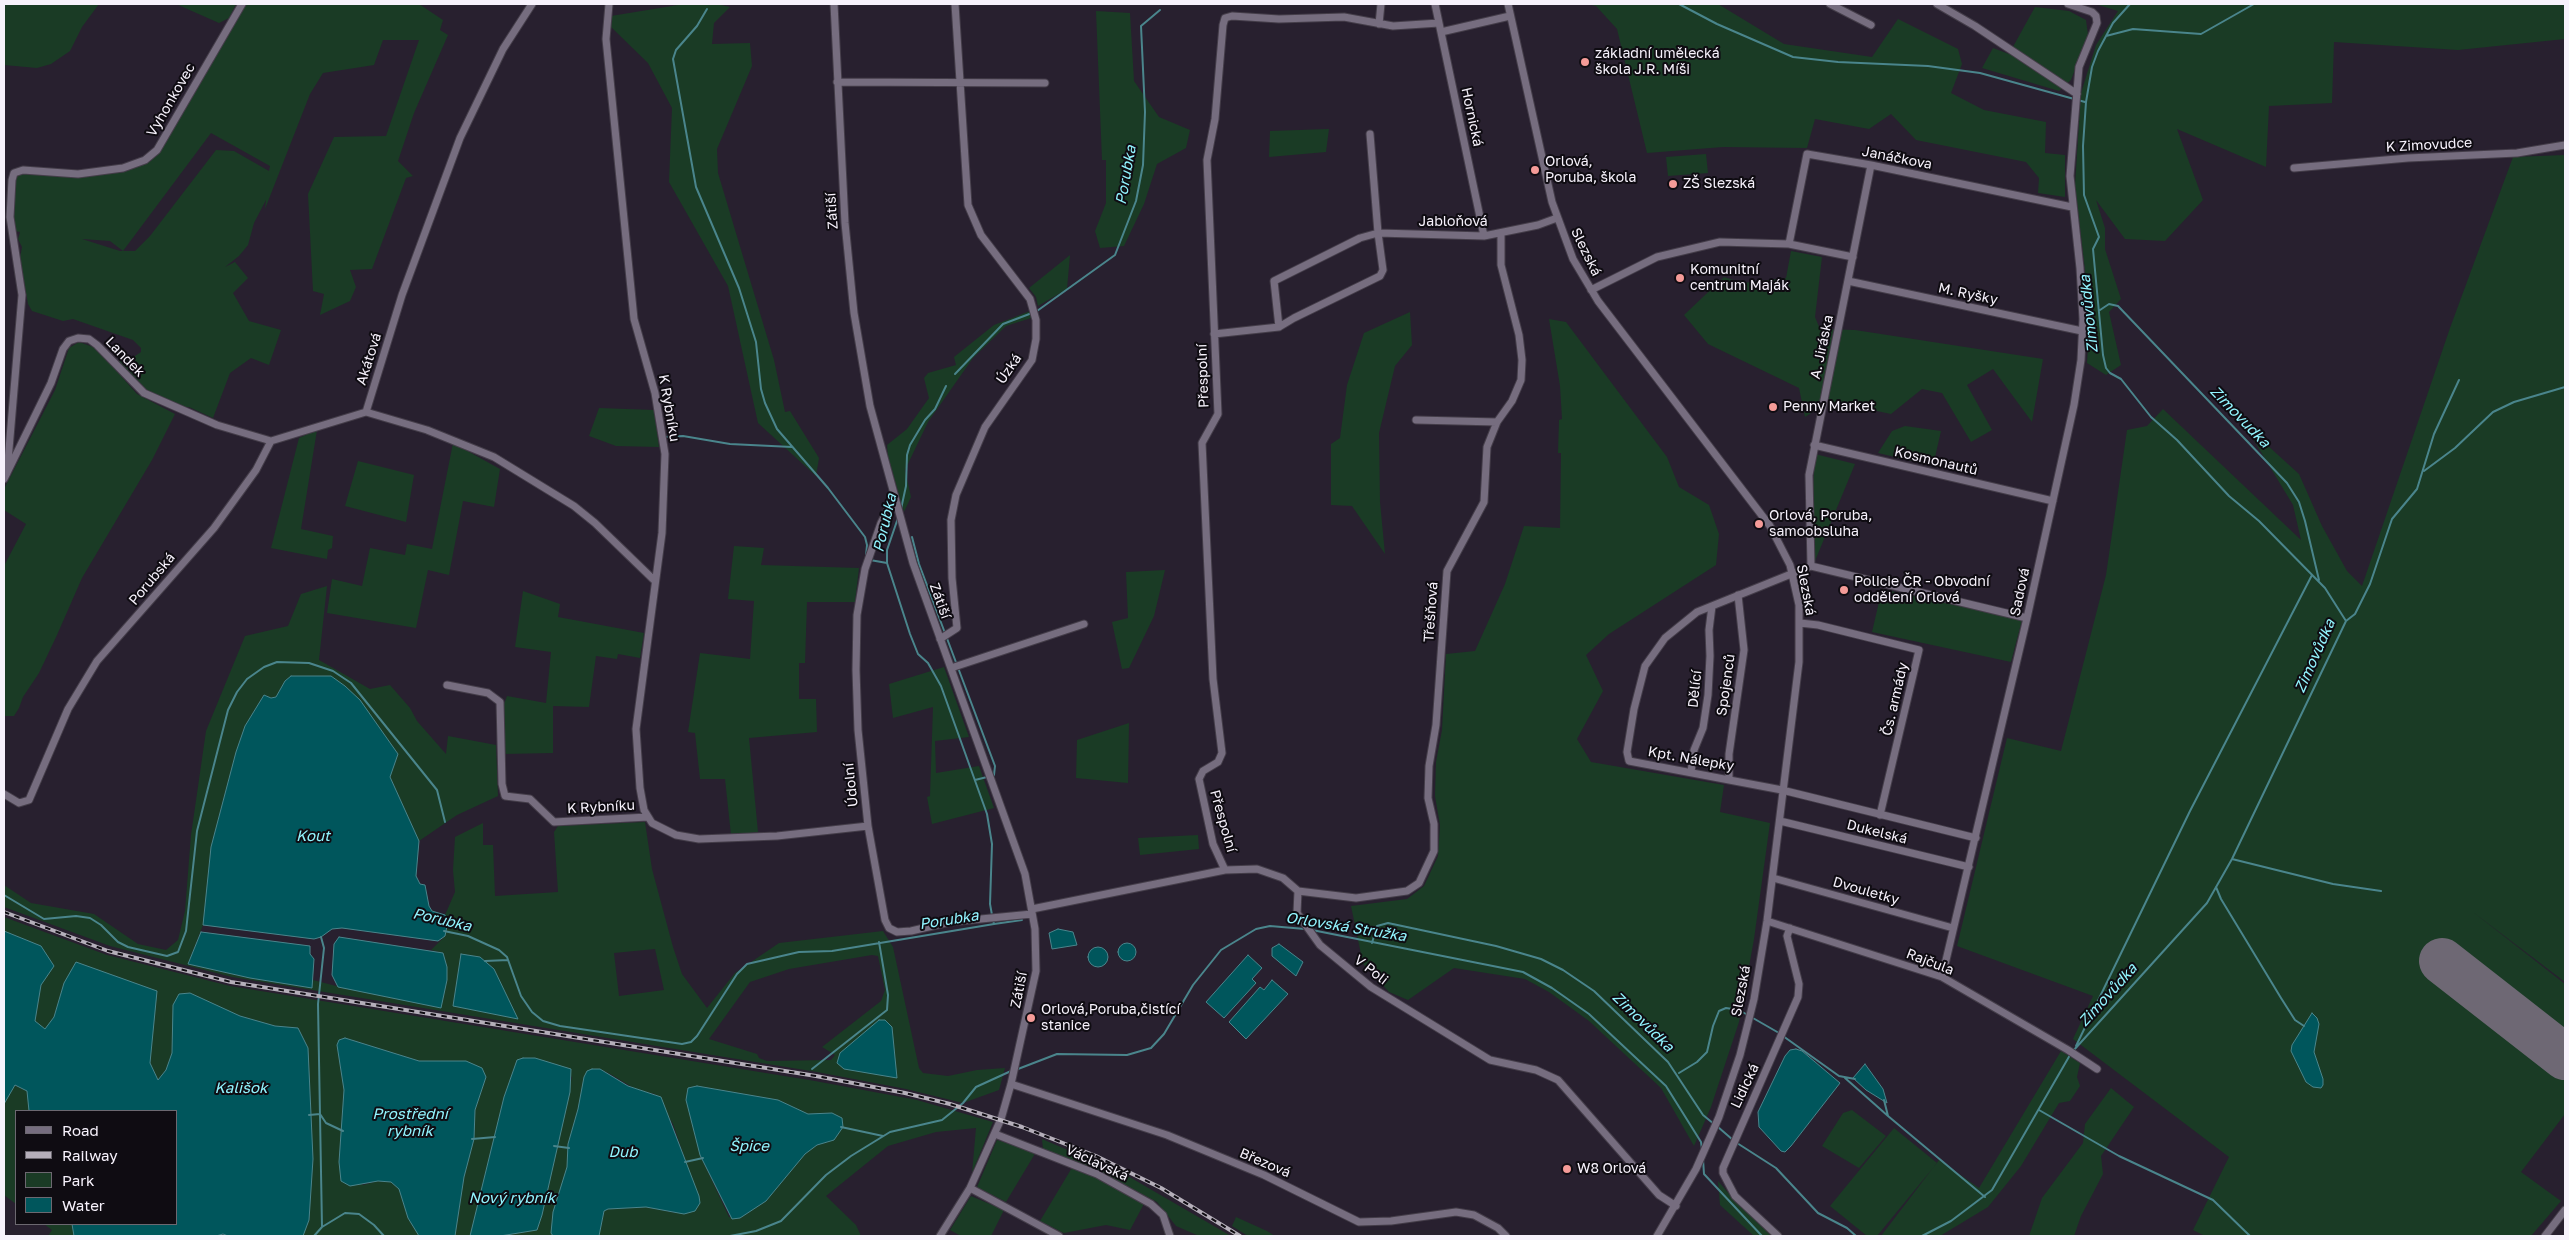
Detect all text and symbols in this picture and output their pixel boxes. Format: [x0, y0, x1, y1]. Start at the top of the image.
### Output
place label: základní umělecká škola J.R. Míši [1595, 46, 1720, 78]
marker: základní umělecká škola J.R. Míši [1579, 56, 1591, 68]
street label: Vyhonkovec [143, 60, 199, 140]
street label: Hornická [1458, 86, 1486, 148]
street label: K Zimovudce [2385, 134, 2473, 156]
street label: Janáčkova [1861, 143, 1933, 173]
water label: Porubka [1112, 144, 1140, 206]
place label: Orlová, Poruba, škola [1545, 154, 1636, 186]
marker: Orlová, Poruba, škola [1529, 164, 1541, 176]
place label: ZŠ Slezská [1683, 176, 1755, 192]
marker: ZŠ Slezská [1667, 178, 1679, 190]
street label: Zátiší [822, 192, 842, 230]
street label: Jabloňová [1418, 214, 1488, 230]
street label: Slezská [1567, 225, 1605, 279]
place label: Komunitní centrum Maják [1690, 262, 1789, 294]
marker: Komunitní centrum Maják [1674, 272, 1686, 284]
water label: Zimovůdka [2076, 274, 2102, 354]
street label: M. Ryšky [1937, 280, 1999, 308]
street label: A. Jiráska [1807, 313, 1837, 381]
street label: Akátová [353, 331, 385, 387]
street label: Landek [102, 333, 148, 381]
street label: Přespolní [1193, 344, 1213, 408]
street label: Úzká [993, 351, 1025, 387]
street label: K Rybníku [655, 373, 683, 443]
water label: Zimovudka [2206, 383, 2274, 451]
place label: Penny Market [1783, 399, 1875, 415]
marker: Penny Market [1767, 401, 1779, 413]
street label: Kosmonautů [1893, 443, 1979, 479]
water label: Porubka [870, 492, 900, 554]
place label: Orlová, Poruba, samoobsluha [1769, 508, 1872, 540]
marker: Orlová, Poruba, samoobsluha [1753, 518, 1765, 530]
street label: Porubská [125, 549, 179, 609]
street label: Slezská [1793, 563, 1819, 617]
street label: Sadová [2007, 566, 2033, 618]
place label: Policie ČR - Obvodní oddělení Orlová [1854, 574, 1990, 606]
street label: Zátiší [926, 581, 954, 621]
street label: Třešňová [1421, 581, 1441, 643]
marker: Policie ČR - Obvodní oddělení Orlová [1838, 584, 1850, 596]
water label: Zimovůdka [2291, 616, 2339, 696]
street label: Spojenců [1713, 653, 1739, 717]
street label: Čs. armády [1878, 661, 1912, 737]
street label: Dělící [1685, 669, 1705, 709]
street label: Kpt. Nálepky [1646, 743, 1736, 775]
street label: Údolní [840, 762, 862, 808]
street label: Přespolní [1206, 788, 1240, 854]
street label: K Rybníku [567, 797, 635, 817]
street label: Dukelská [1845, 816, 1909, 848]
water label: Kout [296, 827, 330, 845]
street label: Dvouletky [1831, 874, 1901, 908]
water label: Porubka [411, 905, 473, 935]
water label: Porubka [918, 906, 980, 934]
water label: Orlovská Stružka [1284, 909, 1408, 945]
street label: Rajčula [1904, 945, 1956, 979]
street label: V Poli [1351, 952, 1391, 988]
water label: Zimovůdka [2075, 960, 2141, 1030]
street label: Slezská [1728, 964, 1754, 1018]
street label: Zátiší [1007, 970, 1031, 1010]
water label: Zimovůdka [1609, 988, 1677, 1056]
place label: Orlová,Poruba,čistící stanice [1041, 1002, 1180, 1034]
marker: Orlová,Poruba,čistící stanice [1025, 1012, 1037, 1024]
street label: Lidická [1727, 1061, 1763, 1111]
water label: Kališok [215, 1079, 267, 1097]
water label: Prostřední rybník [372, 1105, 448, 1140]
legend [15, 1110, 178, 1225]
text: Road [62, 1121, 99, 1139]
water label: Špice [729, 1137, 769, 1155]
street label: Václavská [1063, 1141, 1131, 1185]
water label: Dub [609, 1143, 637, 1161]
street label: Březová [1237, 1145, 1293, 1181]
text: Railway [62, 1146, 118, 1164]
place label: W8 Orlová [1577, 1161, 1646, 1177]
marker: W8 Orlová [1561, 1163, 1573, 1175]
text: Park [62, 1171, 94, 1189]
water label: Nový rybník [468, 1189, 556, 1207]
text: Water [62, 1196, 105, 1214]

